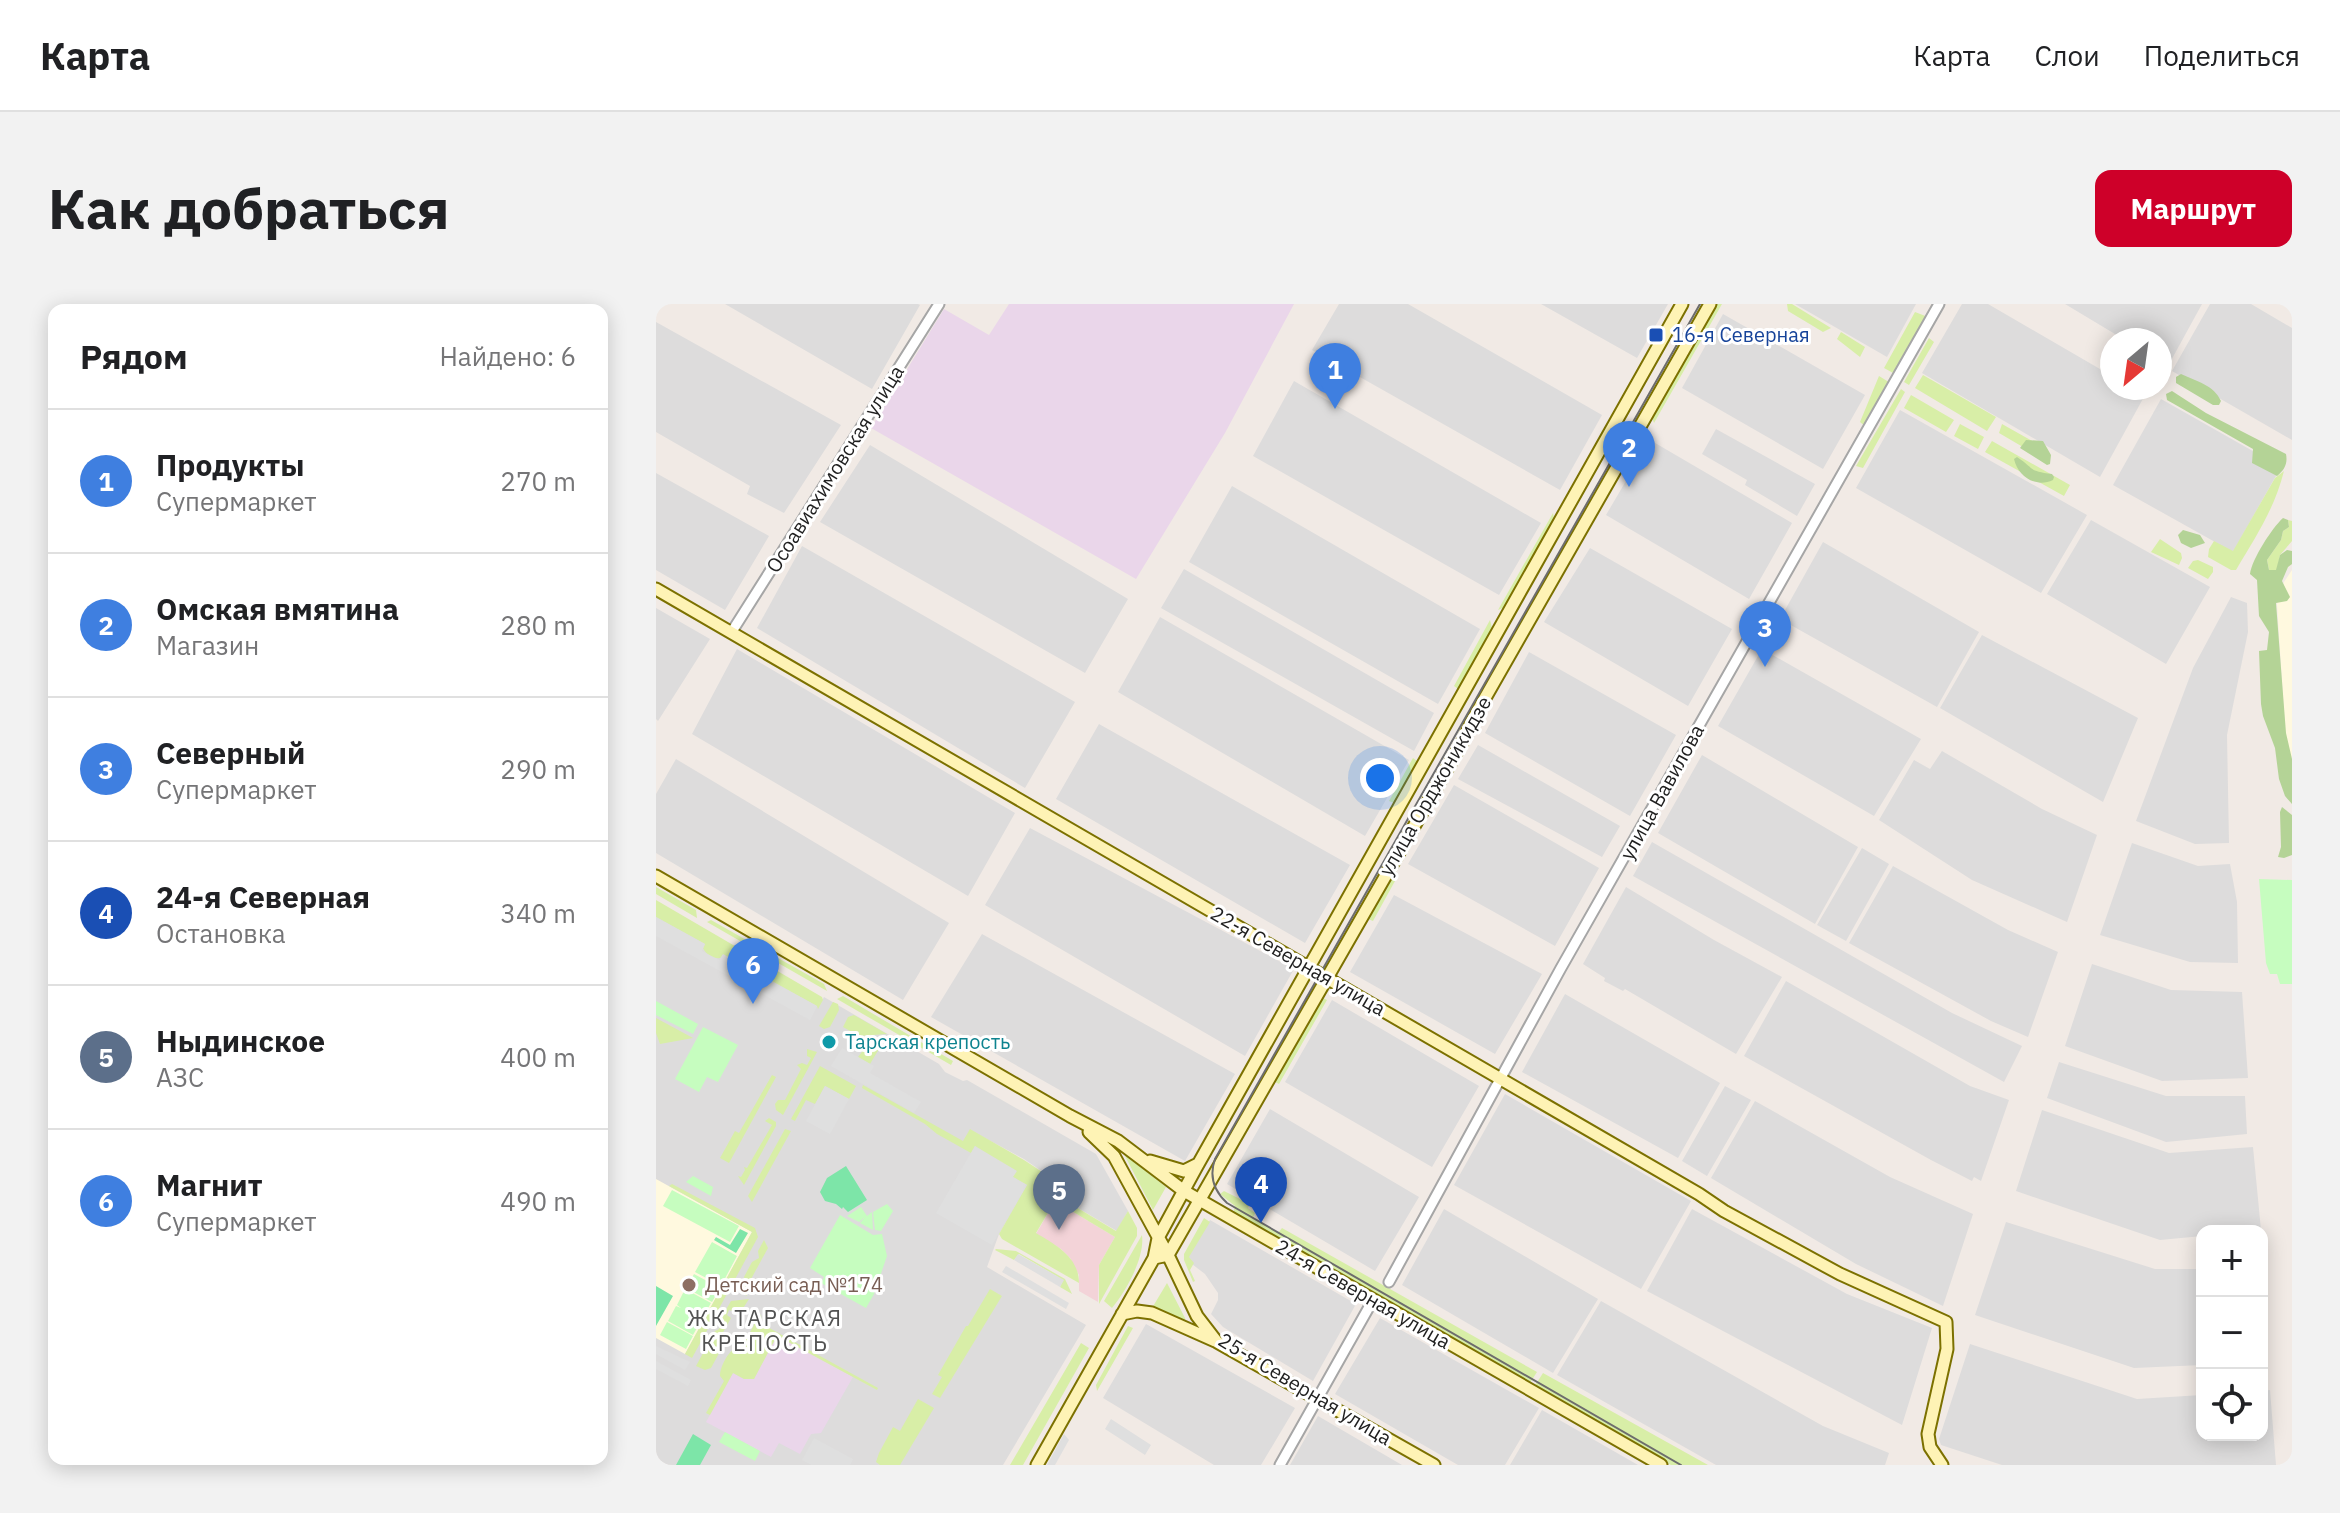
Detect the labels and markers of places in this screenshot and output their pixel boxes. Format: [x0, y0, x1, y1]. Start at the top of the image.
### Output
place label: 16-я Северная [1672, 321, 1810, 348]
marker: 16-я Северная [1647, 326, 1665, 344]
pin: 1 [1309, 343, 1361, 409]
pin: 2 [1603, 421, 1655, 487]
pin: 3 [1739, 601, 1791, 667]
pin: 6 [727, 938, 779, 1004]
place label: Тарская крепость [845, 1028, 1011, 1055]
marker: Тарская крепость [820, 1033, 838, 1051]
pin: 4 [1235, 1157, 1287, 1223]
pin: 5 [1033, 1164, 1085, 1230]
place label: Детский сад №174 [705, 1271, 883, 1298]
marker: Детский сад №174 [680, 1276, 698, 1294]

